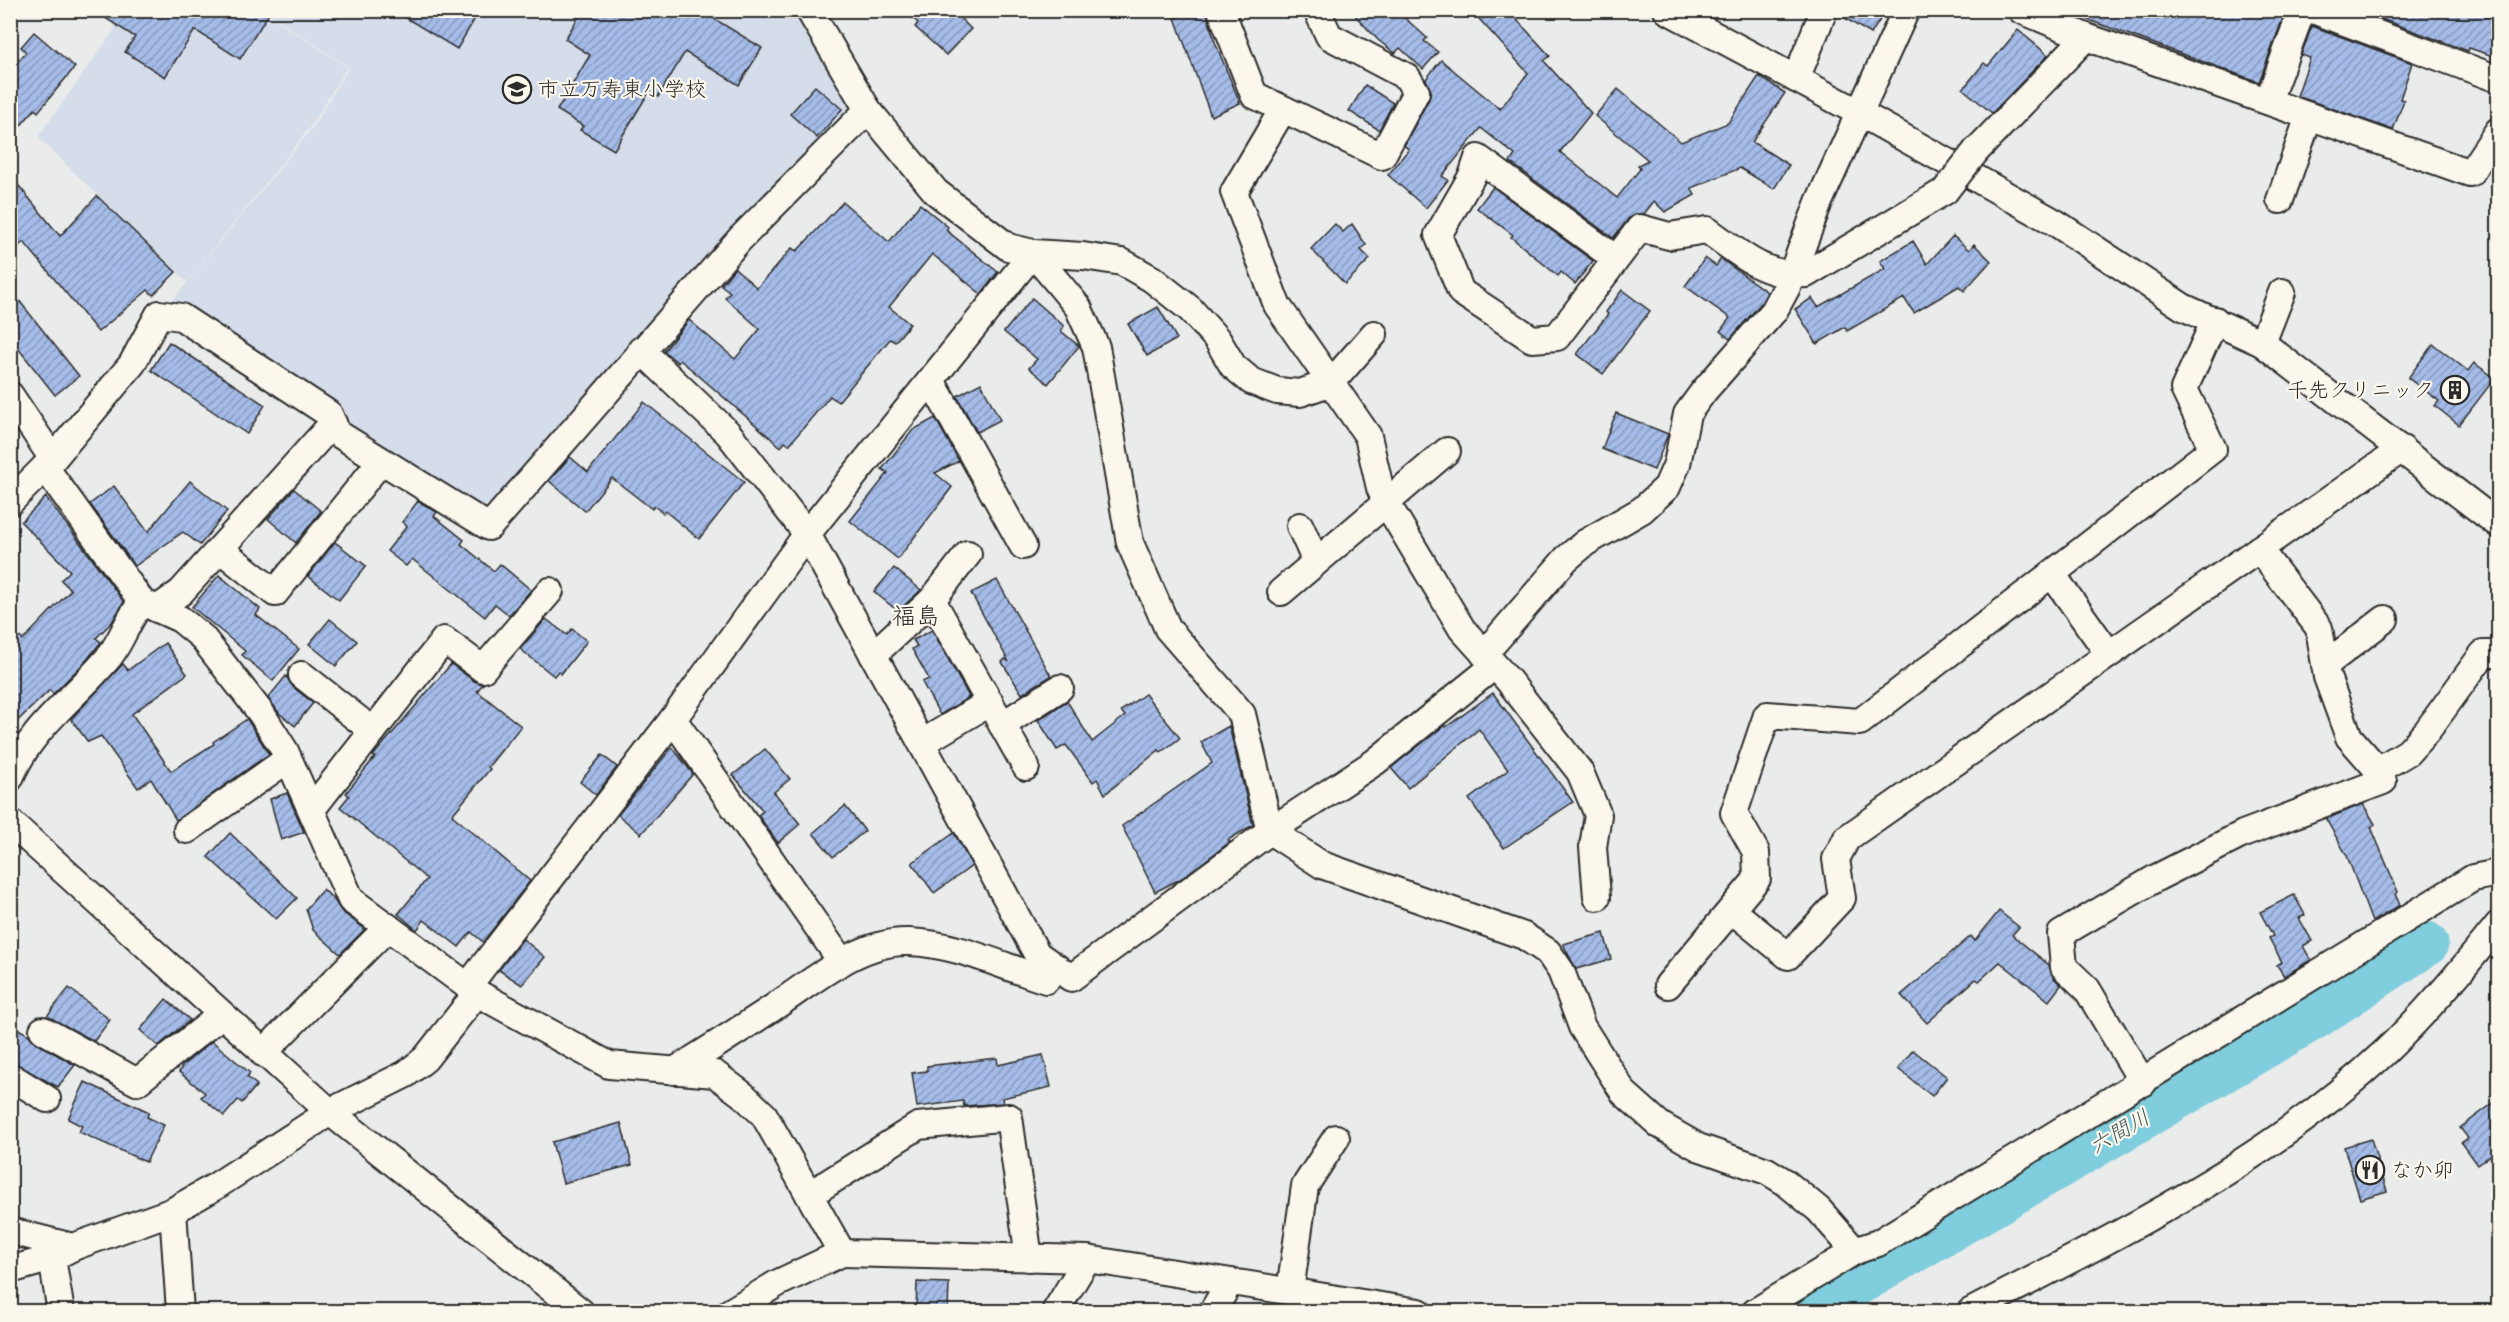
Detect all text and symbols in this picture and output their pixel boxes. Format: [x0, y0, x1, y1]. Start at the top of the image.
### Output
school or university icon: 市立万寿東小学校 [501, 73, 533, 105]
place label: 市立万寿東小学校 [538, 76, 706, 101]
building icon: 千先クリニック [2439, 374, 2471, 406]
place label: 千先クリニック [2287, 377, 2434, 402]
district label: 福島 [892, 601, 940, 630]
water label: 六間川 [2084, 1103, 2155, 1160]
restaurant icon: なか卯 [2354, 1154, 2386, 1186]
place label: なか卯 [2391, 1157, 2454, 1182]

